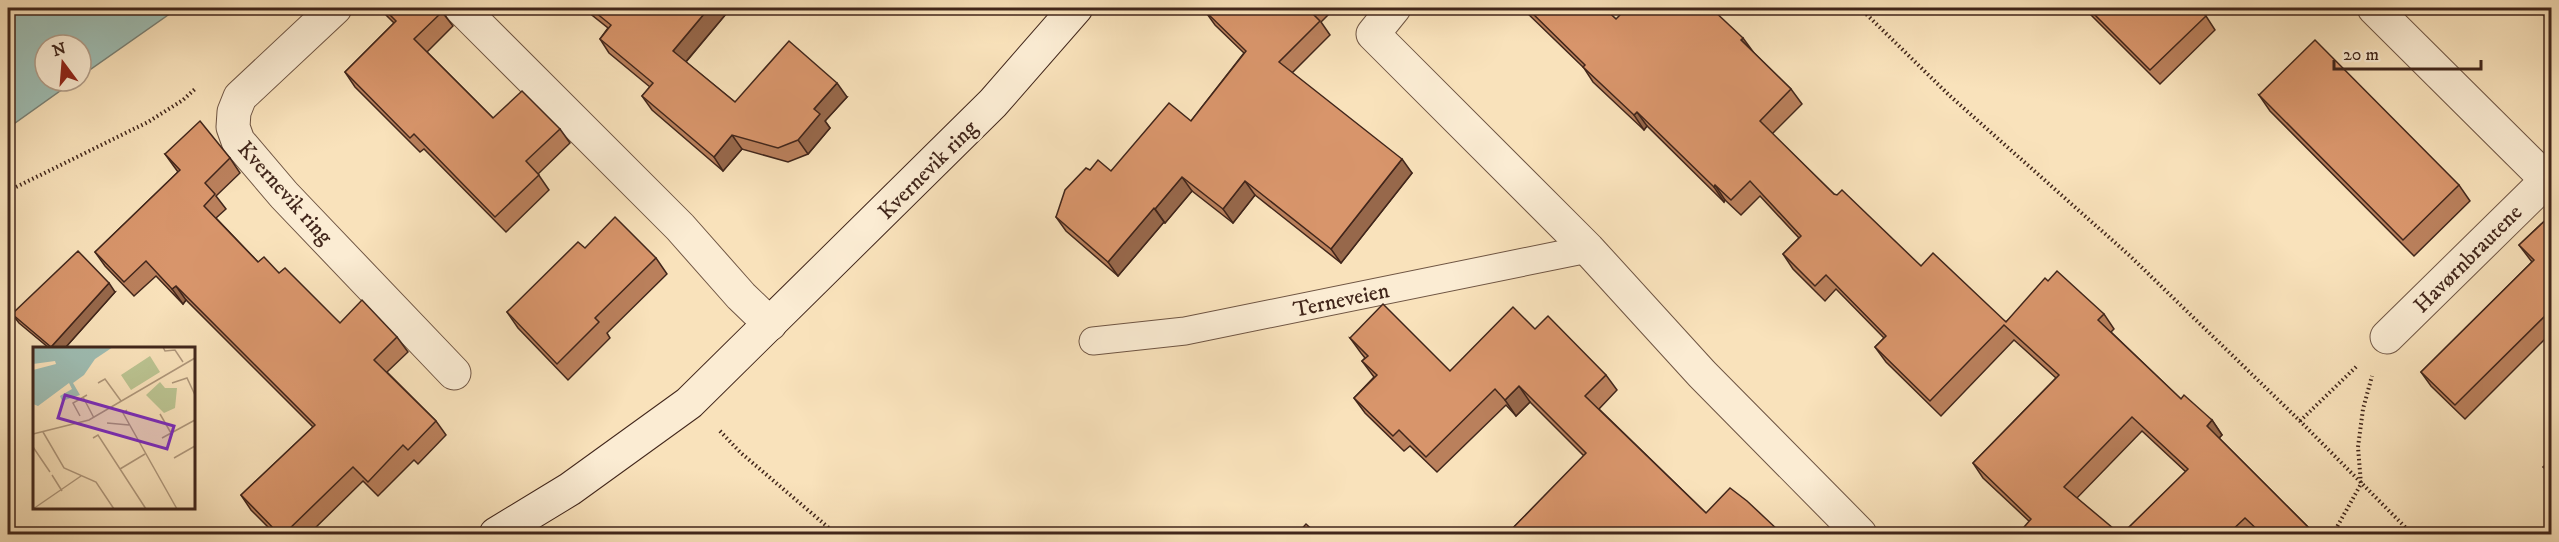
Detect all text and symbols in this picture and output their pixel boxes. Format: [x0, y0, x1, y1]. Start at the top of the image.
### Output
north arrow [33, 33, 93, 93]
scale bar [2334, 33, 2481, 71]
text: N [50, 38, 68, 61]
text: 20 m [2343, 44, 2379, 66]
street label: Kvernevik ring [873, 115, 984, 225]
street label: Kvernevik ring [232, 136, 338, 250]
street label: Havørnbrautene [2408, 199, 2528, 319]
street label: Terneveien [1291, 277, 1392, 324]
inset map [33, 347, 195, 509]

